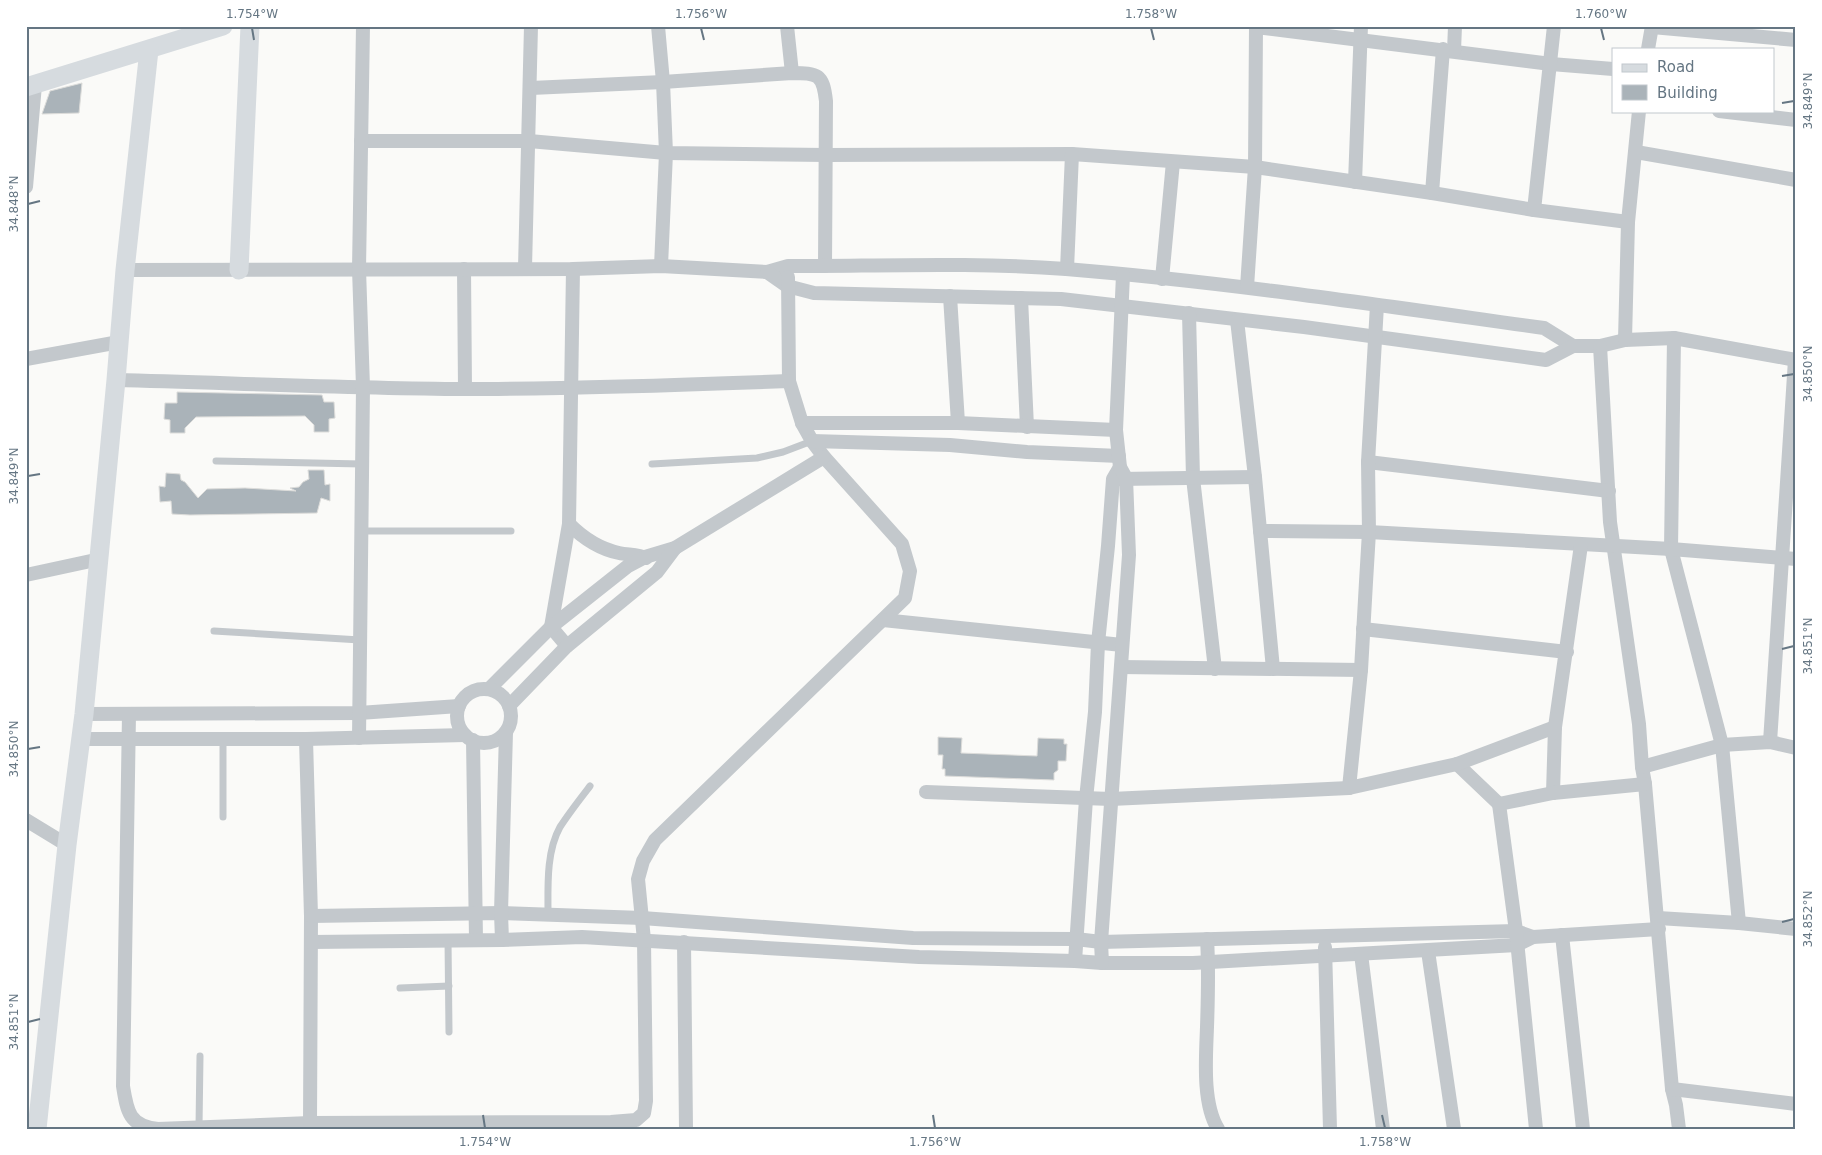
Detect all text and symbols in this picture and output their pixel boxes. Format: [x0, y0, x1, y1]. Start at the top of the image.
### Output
text: 1.754°W [226, 7, 278, 21]
text: 1.756°W [675, 7, 727, 21]
text: 1.758°W [1125, 7, 1177, 21]
text: 1.760°W [1575, 7, 1627, 21]
legend [1612, 48, 1774, 112]
text: Road [1657, 58, 1695, 76]
text: 34.849°N [1801, 73, 1815, 129]
text: Building [1657, 84, 1718, 102]
text: 34.848°N [7, 176, 21, 232]
text: 34.850°N [1801, 346, 1815, 402]
text: 34.849°N [7, 448, 21, 504]
text: 34.851°N [1801, 618, 1815, 674]
text: 34.850°N [7, 721, 21, 777]
text: 34.852°N [1801, 891, 1815, 947]
text: 34.851°N [7, 994, 21, 1050]
text: 1.754°W [459, 1135, 511, 1149]
text: 1.756°W [909, 1135, 961, 1149]
text: 1.758°W [1359, 1135, 1411, 1149]

